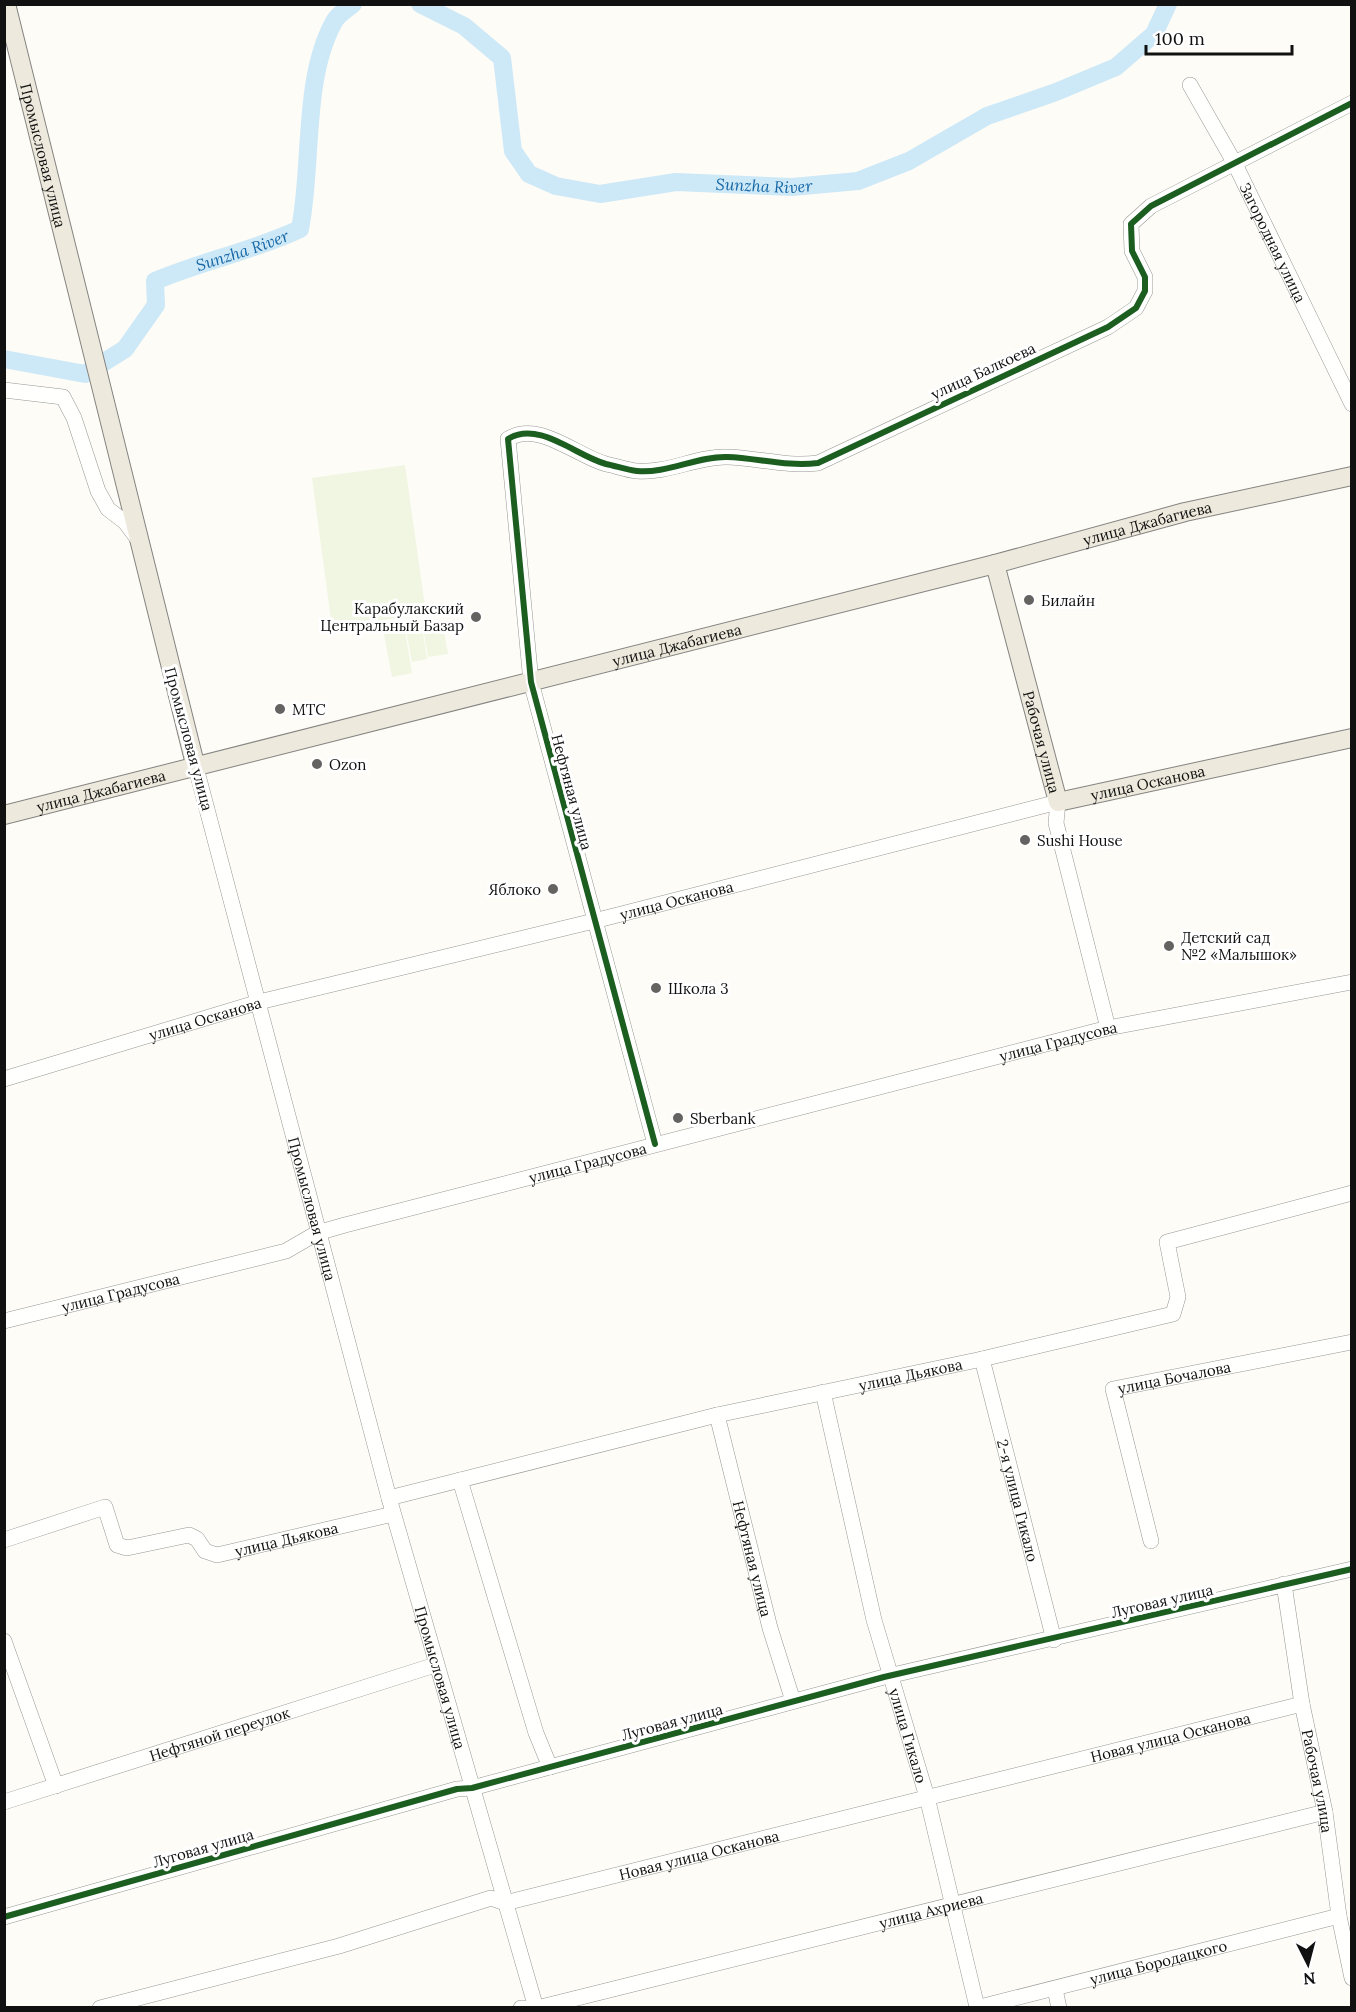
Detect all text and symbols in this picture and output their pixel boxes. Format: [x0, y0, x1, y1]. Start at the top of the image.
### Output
scale bar [1146, 18, 1292, 56]
text: 100 m [1155, 27, 1205, 50]
street label: Промысловая улица [17, 81, 71, 230]
water label: Sunzha River [715, 174, 814, 197]
street label: Загородная улица [1236, 179, 1311, 306]
water label: Sunzha River [193, 225, 292, 275]
street label: улица Балкоева [928, 338, 1039, 404]
street label: улица Джабагиева [1081, 497, 1214, 549]
place label: Билайн [1041, 591, 1095, 610]
marker: Билайн [1022, 593, 1036, 607]
place label: Карабулакский Центральный Базар [320, 599, 464, 635]
marker: Карабулакский Центральный Базар [469, 610, 483, 624]
street label: улица Джабагиева [610, 619, 744, 670]
street label: Промысловая улица [161, 665, 217, 813]
street label: Рабочая улица [1019, 689, 1065, 795]
place label: МТС [292, 700, 326, 719]
marker: МТС [273, 702, 287, 716]
street label: Нефтяная улица [547, 732, 597, 852]
place label: Ozon [329, 755, 366, 774]
marker: Ozon [310, 757, 324, 771]
street label: улица Осканова [1089, 761, 1207, 804]
street label: улица Джабагиева [34, 765, 168, 816]
place label: Sushi House [1037, 831, 1123, 850]
marker: Sushi House [1018, 833, 1032, 847]
street label: улица Осканова [618, 876, 735, 924]
place label: Яблоко [488, 880, 541, 899]
marker: Яблоко [546, 882, 560, 896]
place label: Детский сад №2 «Малышок» [1181, 928, 1297, 964]
marker: Детский сад №2 «Малышок» [1162, 939, 1176, 953]
place label: Школа 3 [668, 979, 729, 998]
marker: Школа 3 [649, 981, 663, 995]
street label: улица Осканова [147, 992, 264, 1044]
street label: улица Градусова [997, 1017, 1119, 1065]
place label: Sberbank [690, 1109, 755, 1128]
marker: Sberbank [671, 1111, 685, 1125]
street label: Промысловая улица [284, 1135, 341, 1283]
street label: улица Градусова [527, 1138, 649, 1187]
street label: улица Градусова [59, 1268, 182, 1316]
street label: улица Дьякова [857, 1354, 964, 1394]
street label: улица Бочалова [1116, 1357, 1232, 1397]
street label: 2-я улица Гикало [993, 1437, 1043, 1564]
street label: Нефтяная улица [729, 1499, 776, 1619]
street label: улица Дьякова [233, 1518, 340, 1560]
street label: Луговая улица [1109, 1580, 1215, 1622]
street label: Промысловая улица [411, 1604, 470, 1751]
street label: улица Гикало [885, 1686, 932, 1785]
street label: Луговая улица [619, 1699, 725, 1745]
street label: Нефтяной переулок [147, 1702, 292, 1765]
street label: Новая улица Осканова [1088, 1708, 1253, 1766]
street label: Рабочая улица [1298, 1727, 1337, 1834]
street label: Луговая улица [150, 1824, 256, 1872]
street label: Новая улица Осканова [617, 1825, 781, 1884]
street label: улица Ахриева [877, 1888, 985, 1932]
north arrow [1278, 1934, 1338, 1994]
street label: улица Бородацкого [1088, 1935, 1229, 1988]
text: N [1302, 1968, 1317, 1990]

